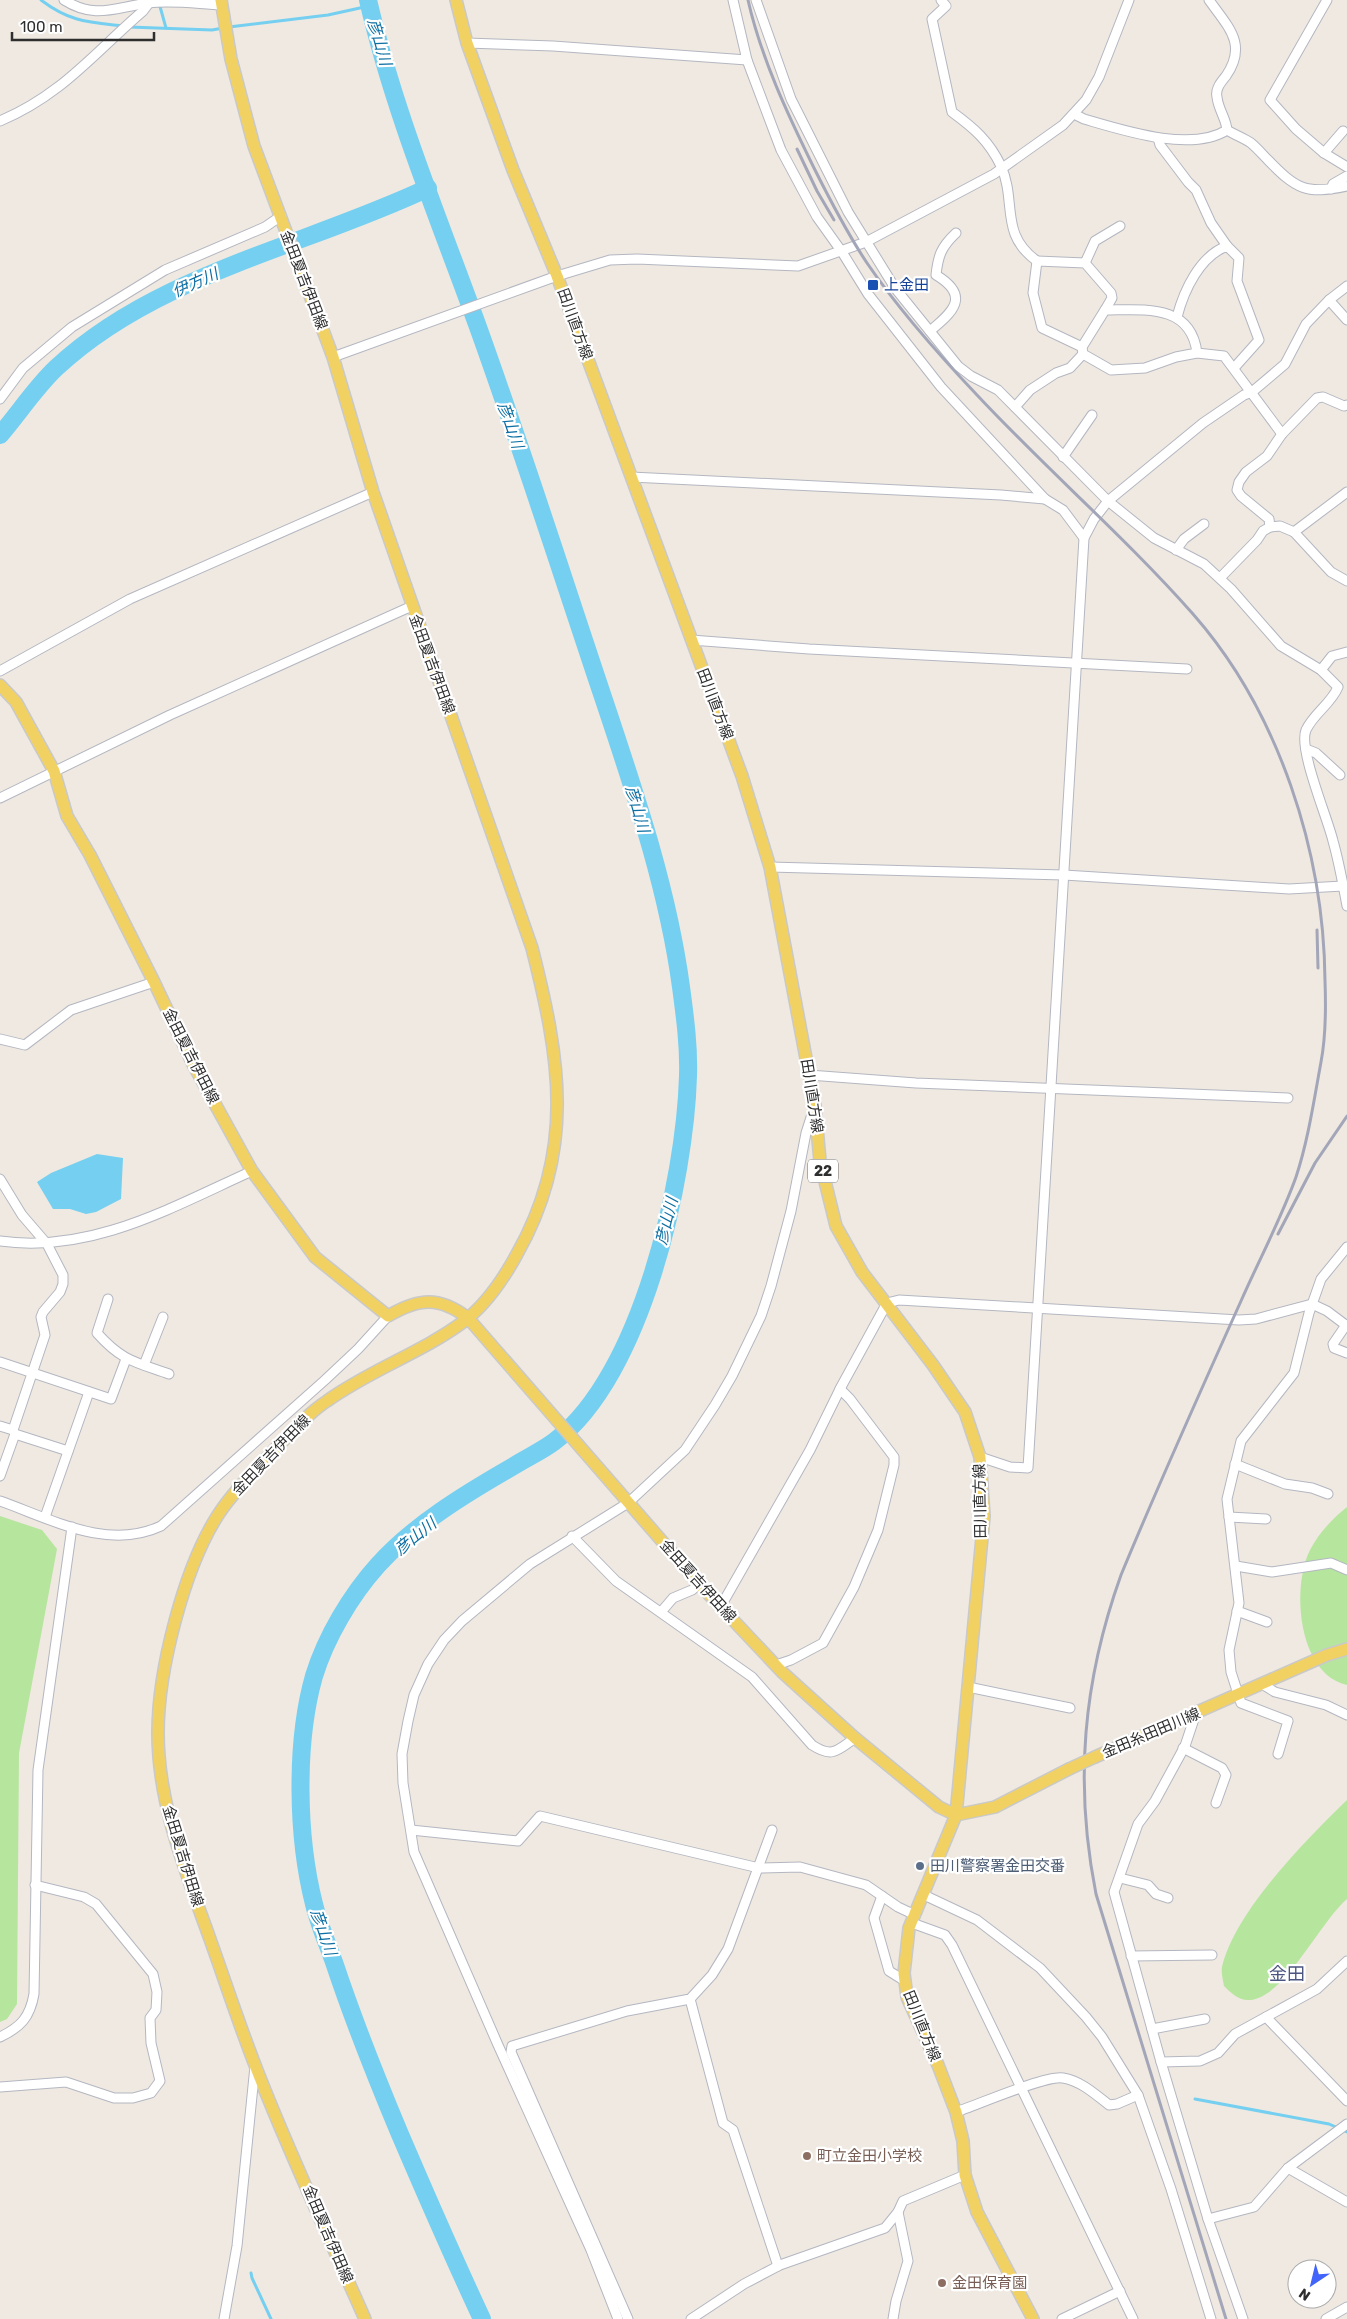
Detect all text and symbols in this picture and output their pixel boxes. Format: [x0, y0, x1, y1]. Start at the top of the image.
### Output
scale bar [12, 10, 155, 42]
water label: 彦山川 [364, 16, 396, 70]
text: 100 m [20, 18, 62, 36]
street label: 金田夏吉伊田線 [277, 228, 331, 332]
water label: 伊方川 [169, 263, 223, 301]
place label: 上金田 [884, 276, 929, 294]
marker: 上金田 [866, 278, 880, 292]
street label: 田川直方線 [554, 286, 596, 362]
water label: 彦山川 [494, 399, 528, 453]
street label: 金田夏吉伊田線 [406, 612, 458, 716]
street label: 田川直方線 [693, 666, 737, 742]
water label: 彦山川 [622, 783, 654, 837]
street label: 金田夏吉伊田線 [159, 1005, 223, 1107]
street label: 田川直方線 [797, 1058, 827, 1134]
road number: 22 [808, 1160, 838, 1182]
water label: 彦山川 [651, 1194, 682, 1247]
street label: 金田夏吉伊田線 [228, 1411, 314, 1499]
street label: 田川直方線 [970, 1463, 990, 1539]
water label: 彦山川 [391, 1513, 441, 1559]
street label: 金田夏吉伊田線 [656, 1536, 740, 1626]
street label: 金田糸田田川線 [1099, 1704, 1203, 1762]
street label: 金田夏吉伊田線 [159, 1803, 207, 1909]
place label: 田川警察署金田交番 [930, 1857, 1065, 1875]
marker: 田川警察署金田交番 [914, 1860, 926, 1872]
water label: 彦山川 [307, 1906, 341, 1960]
district label: 金田 [1269, 1963, 1305, 1985]
street label: 田川直方線 [900, 1988, 944, 2064]
place label: 町立金田小学校 [817, 2147, 922, 2165]
marker: 町立金田小学校 [801, 2150, 813, 2162]
street label: 金田夏吉伊田線 [299, 2182, 357, 2286]
north arrow [1287, 2259, 1337, 2309]
place label: 金田保育園 [952, 2274, 1027, 2292]
marker: 金田保育園 [936, 2277, 948, 2289]
text: N [1296, 2284, 1314, 2304]

